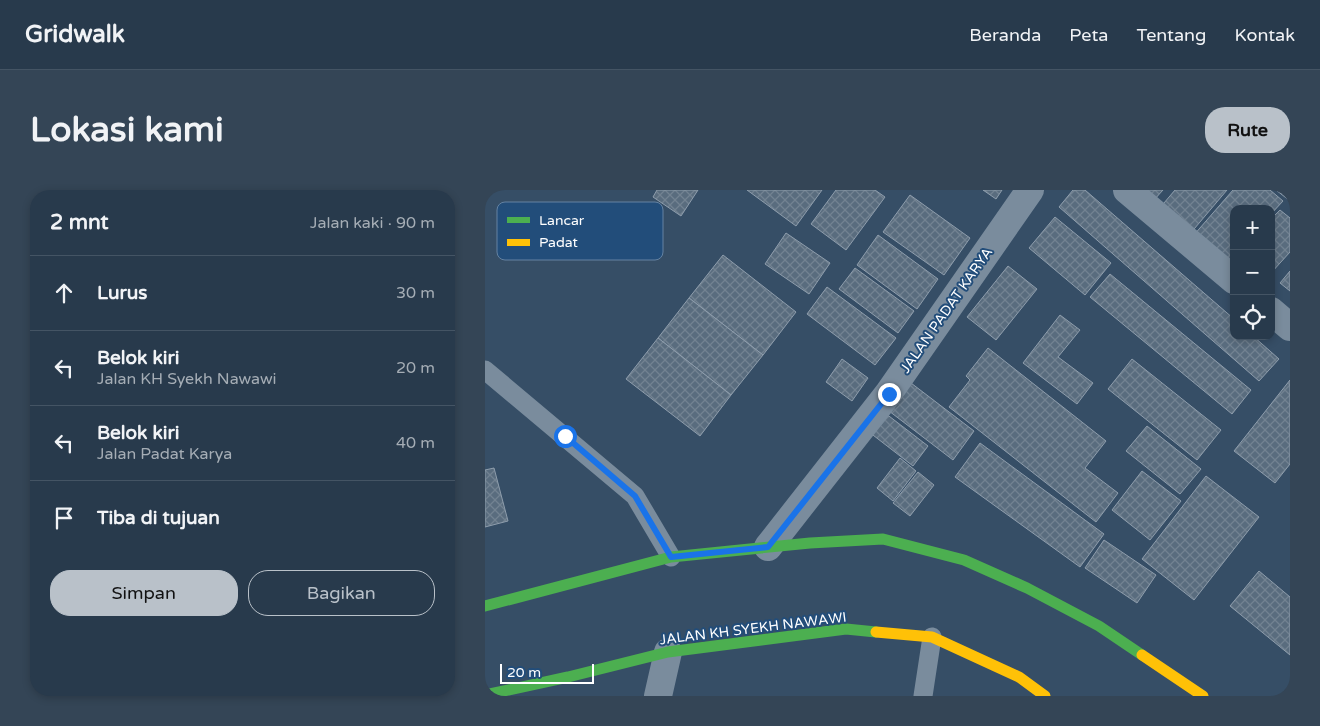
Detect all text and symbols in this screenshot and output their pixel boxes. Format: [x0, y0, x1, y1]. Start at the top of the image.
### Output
text: Gridwalk [25, 20, 125, 49]
text: Beranda [969, 24, 1041, 46]
text: Peta [1069, 24, 1108, 46]
text: Tentang [1136, 24, 1206, 46]
text: Kontak [1234, 24, 1295, 46]
button: Rute [1205, 107, 1290, 153]
text: Lokasi kami [30, 109, 224, 151]
legend [497, 202, 663, 260]
map controls [1230, 205, 1275, 340]
button: + [1230, 205, 1275, 250]
text: 2 mnt [50, 210, 109, 235]
text: Lancar [539, 212, 585, 229]
text: Jalan kaki · 90 m [310, 213, 435, 233]
text: Padat [539, 234, 578, 251]
street label: JALAN PADAT KARYA [897, 244, 996, 376]
button: − [1230, 250, 1275, 295]
icon: ahead [50, 279, 78, 307]
text: Lurus [97, 282, 147, 304]
text: 30 m [396, 283, 435, 303]
button: locate [1230, 295, 1275, 340]
text: Belok kiri [97, 347, 180, 369]
icon: left [50, 354, 78, 382]
text: 20 m [396, 358, 435, 378]
text: Jalan KH Syekh Nawawi [97, 369, 277, 389]
route end [878, 383, 901, 406]
text: Belok kiri [97, 422, 180, 444]
route start [554, 425, 577, 448]
icon: left [50, 429, 78, 457]
text: 40 m [396, 433, 435, 453]
text: Jalan Padat Karya [97, 444, 232, 464]
icon: arrive [50, 504, 78, 532]
text: Tiba di tujuan [97, 507, 220, 529]
button: Simpan [50, 570, 238, 616]
button: Bagikan [248, 570, 435, 616]
street label: JALAN KH SYEKH NAWAWI [659, 609, 847, 648]
scale bar [500, 661, 594, 684]
text: 20 m [507, 664, 541, 681]

